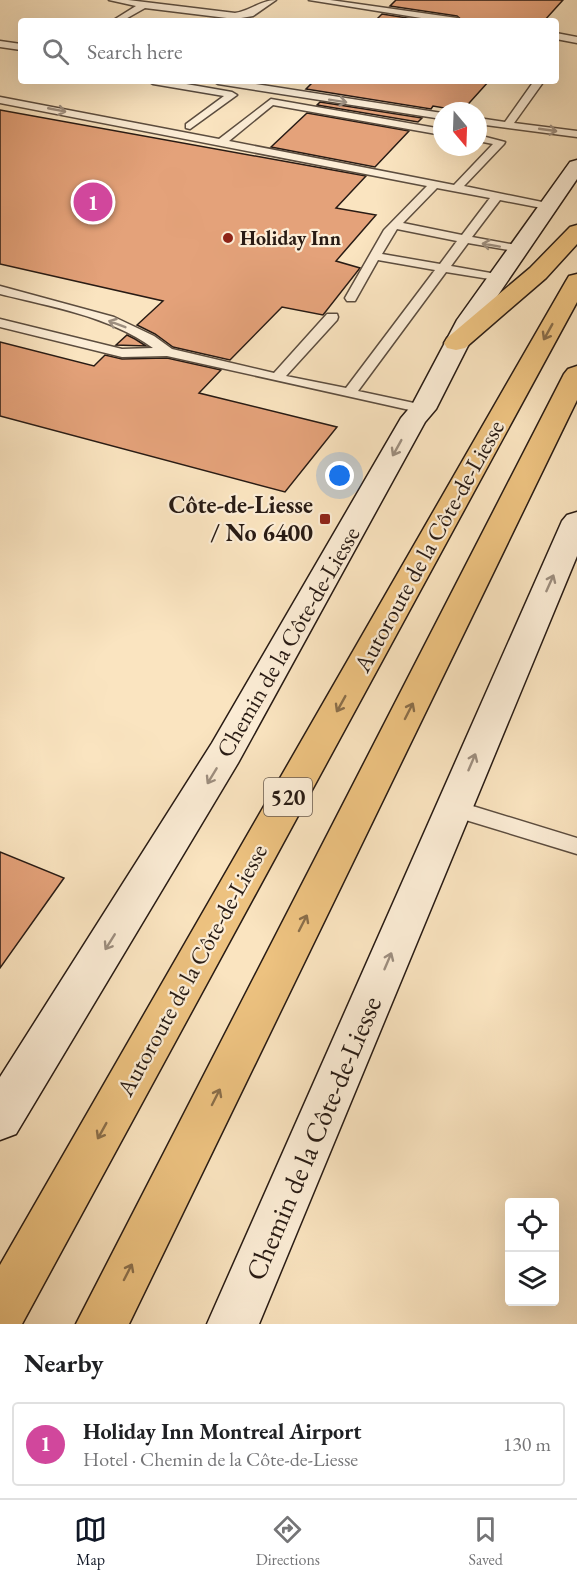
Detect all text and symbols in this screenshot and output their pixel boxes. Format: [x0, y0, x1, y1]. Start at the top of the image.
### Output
search box [18, 18, 559, 84]
icon: search [39, 35, 72, 68]
text: Search here [87, 37, 182, 66]
one-way arrow [328, 95, 348, 106]
north arrow [433, 102, 487, 156]
one-way arrow [47, 105, 67, 116]
one-way arrow [538, 124, 558, 135]
pin: 1 [74, 180, 112, 224]
place label: Holiday Inn [240, 225, 341, 251]
marker: Holiday Inn [221, 231, 235, 245]
one-way arrow [481, 239, 501, 250]
one-way arrow [108, 318, 127, 329]
one-way arrow [542, 323, 554, 340]
street label: Autoroute de la Côte-de-Liesse [346, 414, 511, 678]
one-way arrow [391, 439, 403, 456]
your location [325, 461, 354, 490]
place label: Côte-de-Liesse / No 6400 [169, 489, 313, 548]
marker: Côte-de-Liesse / No 6400 [318, 512, 332, 526]
street label: Chemin de la Côte-de-Liesse [209, 521, 366, 763]
one-way arrow [544, 575, 556, 593]
one-way arrow [334, 695, 346, 712]
one-way arrow [403, 702, 415, 720]
one-way arrow [467, 754, 478, 772]
one-way arrow [206, 767, 218, 784]
road number: 520 [264, 778, 312, 816]
street label: Autoroute de la Côte-de-Liesse [109, 838, 274, 1102]
one-way arrow [297, 914, 309, 932]
one-way arrow [104, 933, 116, 950]
one-way arrow [383, 953, 394, 971]
street label: Chemin de la Côte-de-Liesse [237, 990, 389, 1286]
one-way arrow [210, 1089, 222, 1107]
one-way arrow [96, 1122, 108, 1139]
map controls [505, 1198, 559, 1306]
button: locate [505, 1198, 559, 1252]
button: layers [505, 1252, 559, 1306]
one-way arrow [123, 1263, 135, 1281]
text: Nearby [24, 1346, 104, 1380]
text: Holiday Inn Montreal Airport [83, 1417, 362, 1446]
text: 1 [40, 1431, 51, 1457]
text: 130 m [503, 1431, 551, 1457]
text: Hotel · Chemin de la Côte-de-Liesse [83, 1446, 358, 1472]
tab: Map [74, 1513, 107, 1570]
tab: Directions [256, 1513, 320, 1570]
tab: Saved [468, 1513, 503, 1570]

